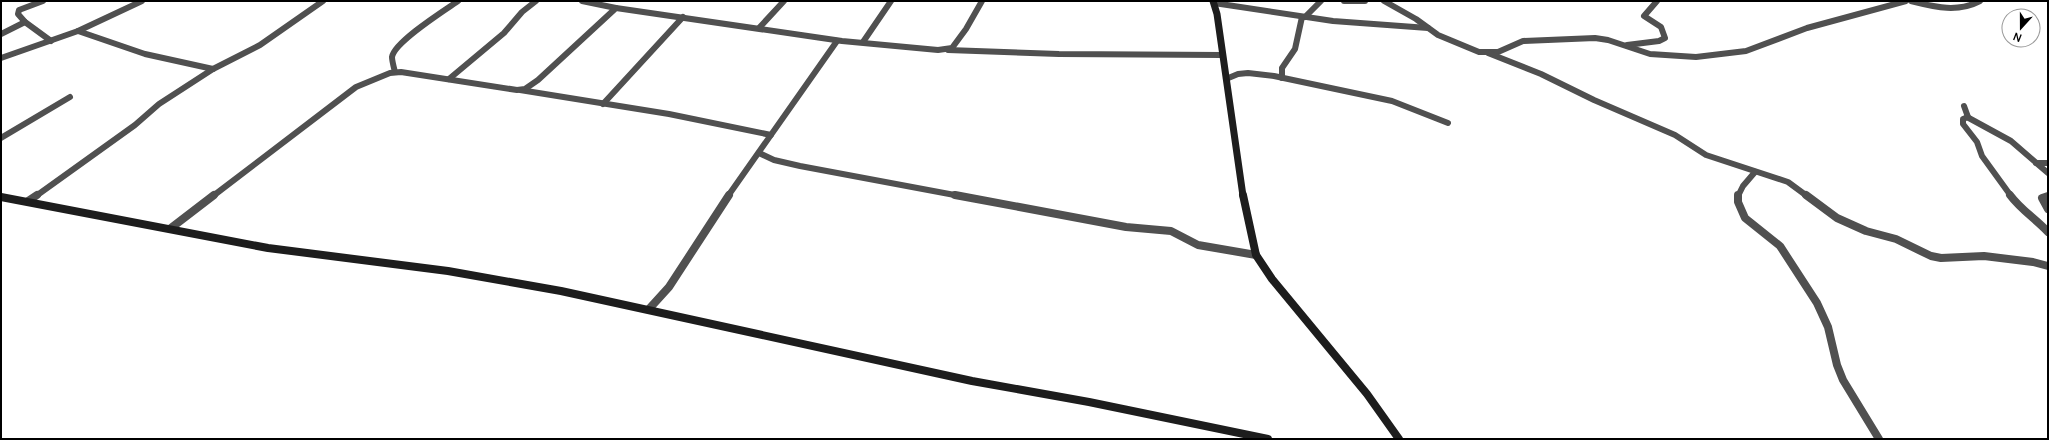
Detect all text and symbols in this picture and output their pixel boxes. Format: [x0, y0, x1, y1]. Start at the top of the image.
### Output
north arrow [2001, 8, 2041, 48]
text: N [2011, 29, 2024, 46]

